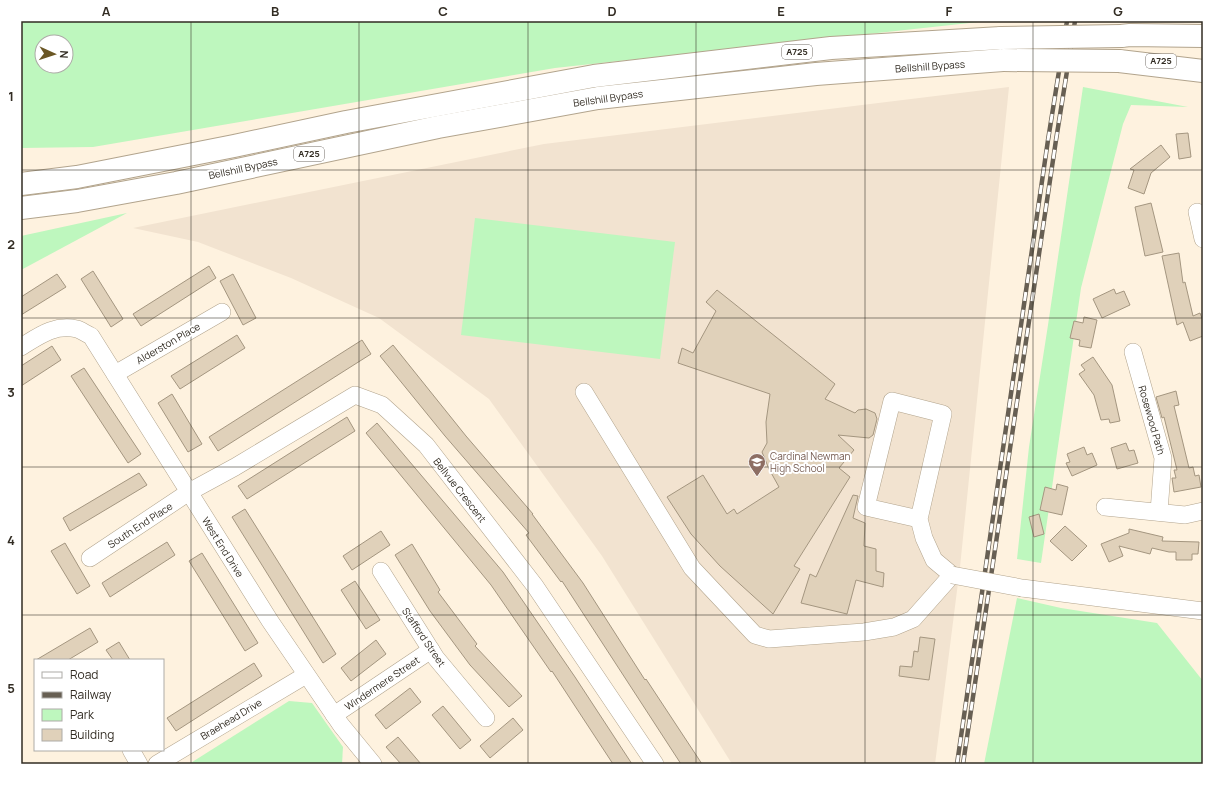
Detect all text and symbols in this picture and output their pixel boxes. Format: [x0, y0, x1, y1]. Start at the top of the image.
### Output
text: A [102, 2, 111, 20]
text: B [271, 2, 279, 20]
text: C [438, 2, 448, 20]
text: D [607, 2, 617, 20]
text: E [777, 2, 785, 20]
text: F [946, 2, 953, 20]
text: G [1113, 2, 1123, 20]
north arrow [34, 34, 74, 74]
road number: A725 [782, 45, 812, 59]
text: N [57, 50, 72, 59]
road number: A725 [1146, 54, 1176, 68]
street label: Bellshill Bypass [894, 57, 966, 75]
street label: Bellshill Bypass [572, 86, 644, 110]
text: 1 [8, 87, 14, 105]
road number: A725 [294, 147, 324, 161]
street label: Bellshill Bypass [207, 154, 279, 182]
text: 2 [7, 235, 15, 253]
street label: Alderston Place [133, 319, 203, 367]
text: 3 [7, 383, 15, 401]
street label: Rosewood Path [1135, 384, 1169, 456]
place label: Cardinal Newman High School [770, 449, 851, 475]
school or university icon: Cardinal Newman High School [747, 452, 767, 477]
street label: Bellvue Crescent [430, 455, 490, 525]
street label: South End Place [105, 499, 175, 551]
street label: West End Drive [199, 514, 247, 580]
text: 4 [7, 531, 15, 549]
street label: Stafford Street [399, 605, 449, 669]
street label: Windermere Street [342, 653, 422, 713]
legend [34, 659, 164, 751]
text: Road [70, 666, 98, 683]
text: 5 [7, 679, 15, 697]
text: Railway [70, 686, 112, 703]
street label: Braehead Drive [198, 695, 265, 743]
text: Park [70, 706, 95, 723]
text: Building [70, 726, 114, 743]

